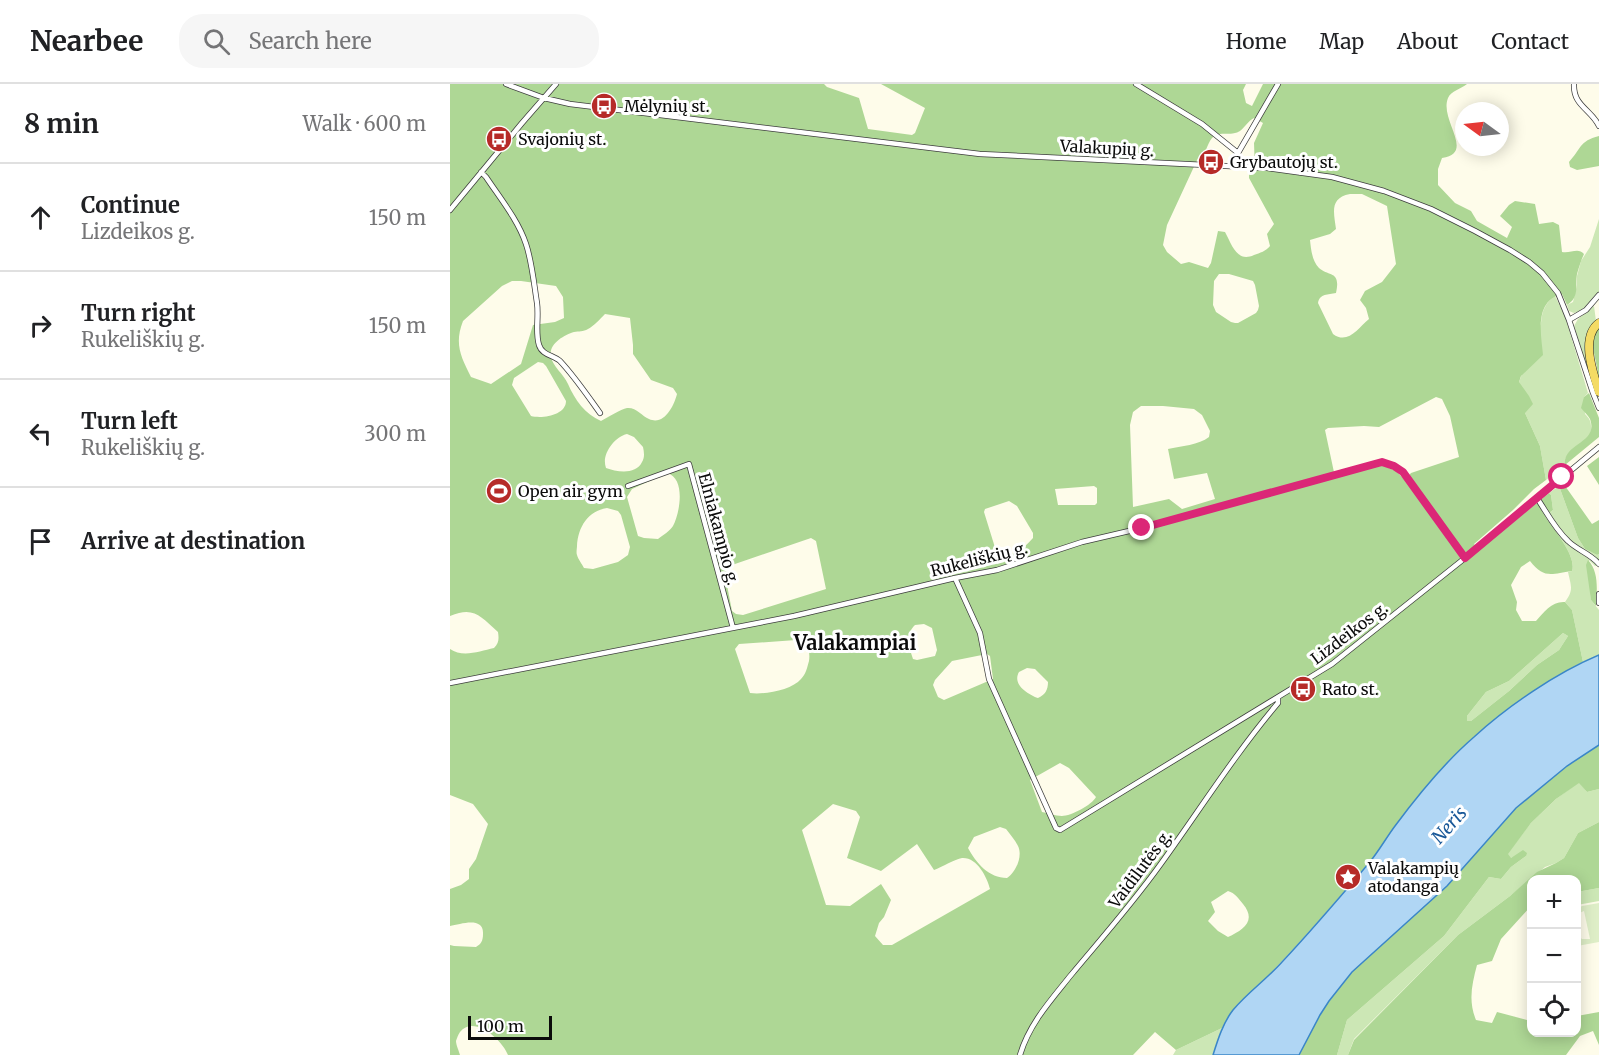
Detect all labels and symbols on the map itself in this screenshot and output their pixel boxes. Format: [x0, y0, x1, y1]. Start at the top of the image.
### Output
bus stop icon: Mėlynių st. [589, 91, 619, 121]
place label: Mėlynių st. [624, 96, 710, 116]
north arrow [1455, 102, 1509, 156]
bus stop icon: Svajonių st. [484, 124, 514, 154]
place label: Svajonių st. [518, 129, 606, 149]
street label: Valakupių g. [1059, 136, 1154, 160]
bus stop icon: Grybautojų st. [1196, 147, 1226, 177]
place label: Grybautojų st. [1230, 152, 1338, 172]
route start [1548, 463, 1574, 489]
street label: Elniakampio g. [694, 471, 744, 587]
sports icon: Open air gym [484, 476, 514, 506]
place label: Open air gym [518, 481, 623, 501]
route end [1128, 514, 1154, 540]
street label: Rukeliškių g. [928, 537, 1030, 581]
street label: Lizdeikos g. [1307, 598, 1391, 668]
district label: Valakampiai [793, 630, 916, 655]
bus stop icon: Rato st. [1288, 674, 1318, 704]
place label: Rato st. [1322, 679, 1379, 699]
water label: Neris [1426, 802, 1472, 848]
street label: Vaidilutės g. [1104, 826, 1176, 913]
place label: Valakampių atodanga [1367, 858, 1459, 896]
place icon: Valakampių atodanga [1333, 862, 1363, 892]
scale bar [468, 1013, 552, 1040]

